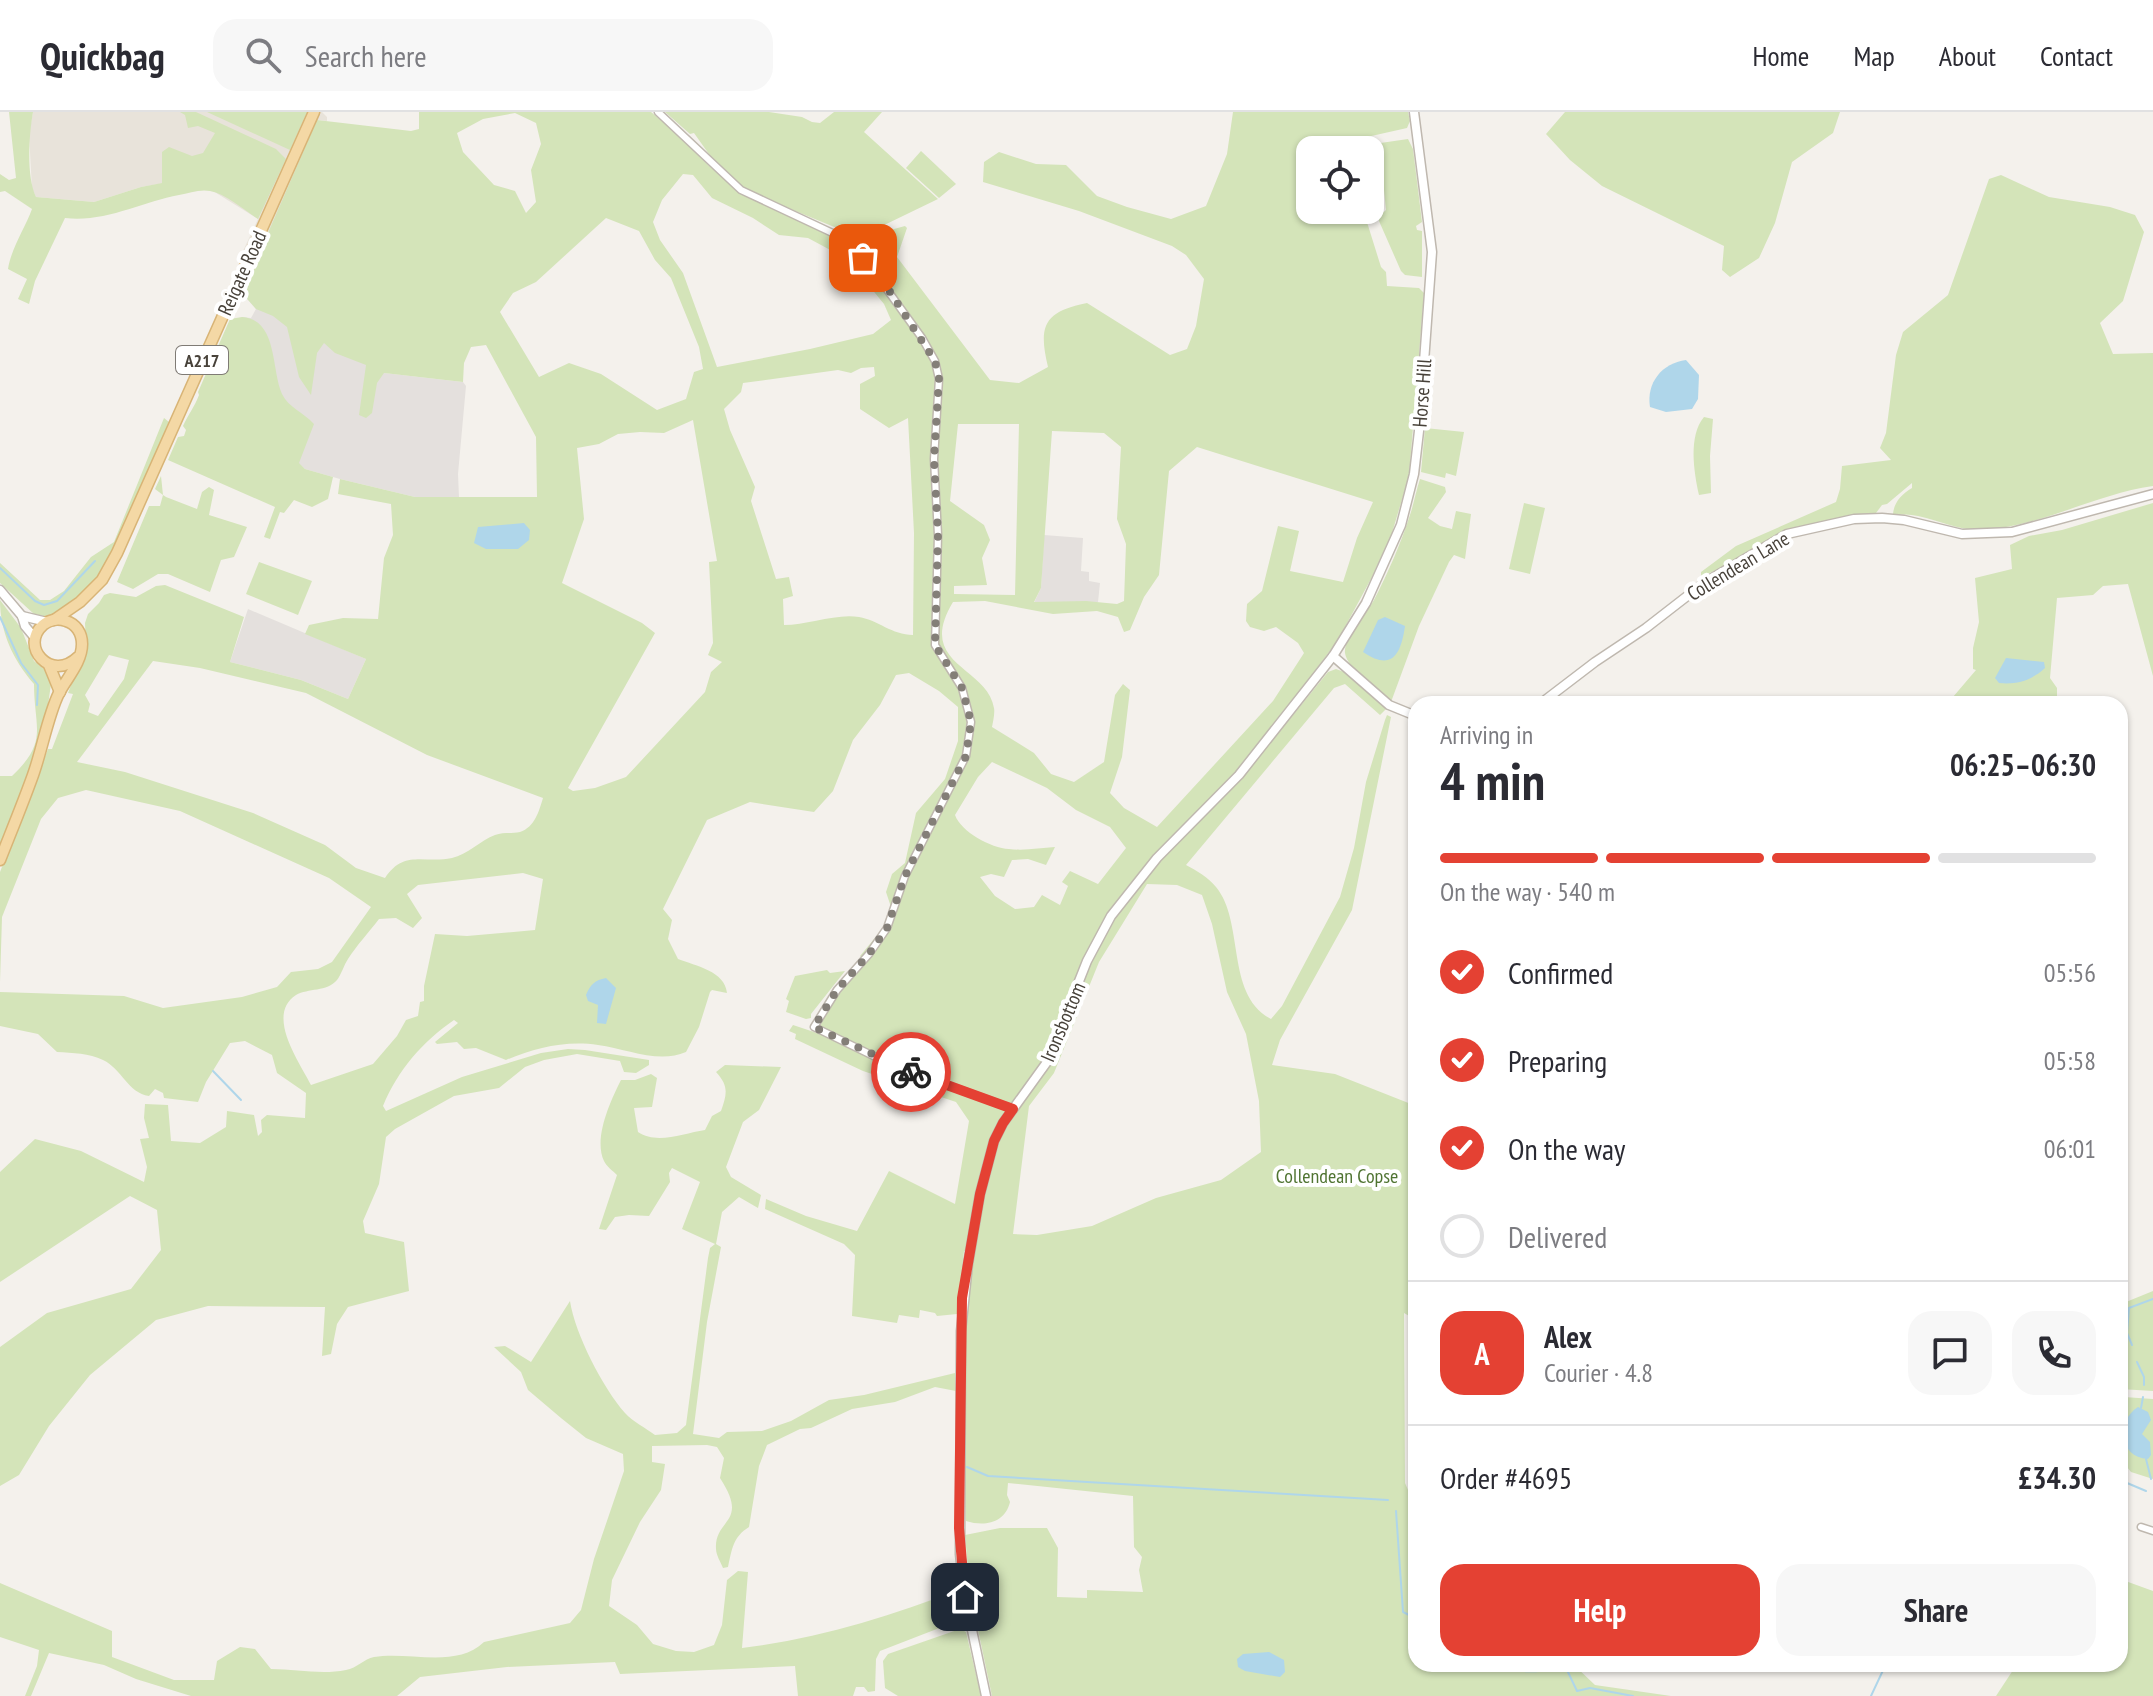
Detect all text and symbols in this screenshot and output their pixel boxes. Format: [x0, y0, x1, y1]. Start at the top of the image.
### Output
search box [213, 19, 773, 91]
text: Quickbag [40, 31, 165, 80]
icon: search [241, 33, 285, 77]
text: Search here [305, 36, 427, 75]
text: Home [1753, 37, 1809, 74]
text: Map [1853, 37, 1895, 74]
text: About [1939, 37, 1996, 74]
text: Contact [2040, 37, 2113, 74]
map controls [1296, 136, 1384, 224]
button: locate [1296, 136, 1384, 224]
pin [829, 224, 897, 292]
street label: Reigate Road [212, 227, 272, 319]
icon: bag [841, 236, 885, 280]
road number: A217 [176, 346, 228, 374]
street label: Horse Hill [1407, 358, 1437, 428]
street label: Collendean Lane [1682, 525, 1794, 607]
text: Arriving in [1440, 718, 1533, 751]
text: 06:25–06:30 [1950, 745, 2096, 784]
text: 4 min [1440, 747, 1545, 814]
text: On the way · 540 m [1440, 875, 1615, 908]
icon: check [1440, 950, 1484, 994]
text: Confirmed [1508, 953, 1613, 992]
text: 05:56 [2044, 956, 2096, 989]
street label: Ironsbottom [1035, 978, 1091, 1066]
courier [871, 1032, 951, 1112]
icon: check [1440, 1038, 1484, 1082]
text: Preparing [1508, 1041, 1607, 1080]
text: 05:58 [2044, 1044, 2096, 1077]
icon: bike [889, 1050, 933, 1094]
icon: check [1440, 1126, 1484, 1170]
text: On the way [1508, 1129, 1625, 1168]
text: 06:01 [2044, 1132, 2096, 1165]
park label: Collendean Copse [1276, 1163, 1398, 1189]
text: Delivered [1508, 1217, 1607, 1256]
button: chat [1908, 1311, 1992, 1395]
button: phone [2012, 1311, 2096, 1395]
text: Alex [1544, 1317, 1592, 1356]
text: A [1474, 1334, 1490, 1373]
text: Courier · 4.8 [1544, 1356, 1653, 1389]
text: Order #4695 [1440, 1458, 1572, 1497]
text: £34.30 [2018, 1458, 2096, 1497]
pin [931, 1563, 999, 1631]
button: Help [1440, 1564, 1760, 1656]
button: Share [1776, 1564, 2096, 1656]
icon: home [943, 1575, 987, 1619]

